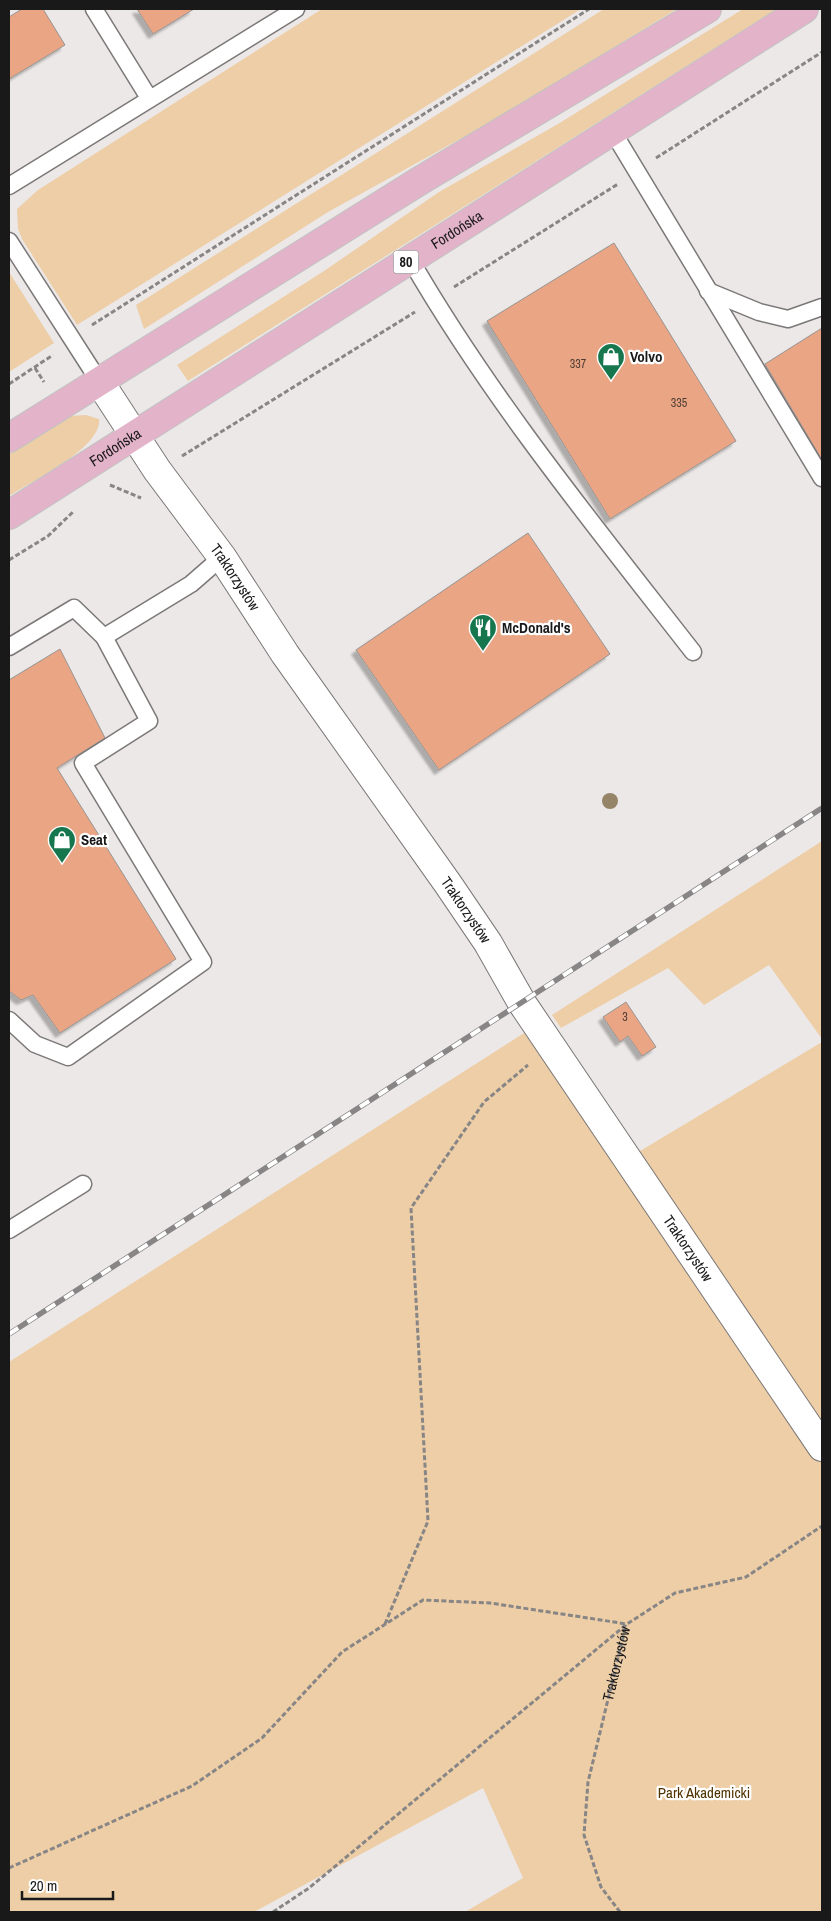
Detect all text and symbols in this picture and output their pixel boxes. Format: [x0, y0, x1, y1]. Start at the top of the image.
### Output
street label: Fordońska [427, 205, 487, 254]
road number: 80 [394, 250, 418, 274]
shop icon: Volvo [596, 342, 626, 381]
place label: Volvo [630, 346, 663, 367]
house number: 337 [570, 356, 587, 372]
house number: 335 [671, 395, 688, 411]
street label: Fordońska [85, 423, 145, 471]
street label: Traktorzystów [206, 539, 265, 615]
restaurant icon: McDonald's [468, 613, 498, 652]
place label: McDonald's [502, 617, 571, 638]
shop icon: Seat [47, 825, 77, 864]
place label: Seat [81, 829, 107, 850]
street label: Traktorzystów [436, 872, 496, 947]
house number: 3 [622, 1009, 628, 1025]
street label: Traktorzystów [658, 1211, 718, 1286]
street label: Traktorzystów [597, 1624, 635, 1703]
park label: Park Akademicki [658, 1782, 750, 1803]
scale bar [22, 1868, 114, 1900]
text: 20 m [30, 1875, 57, 1896]

